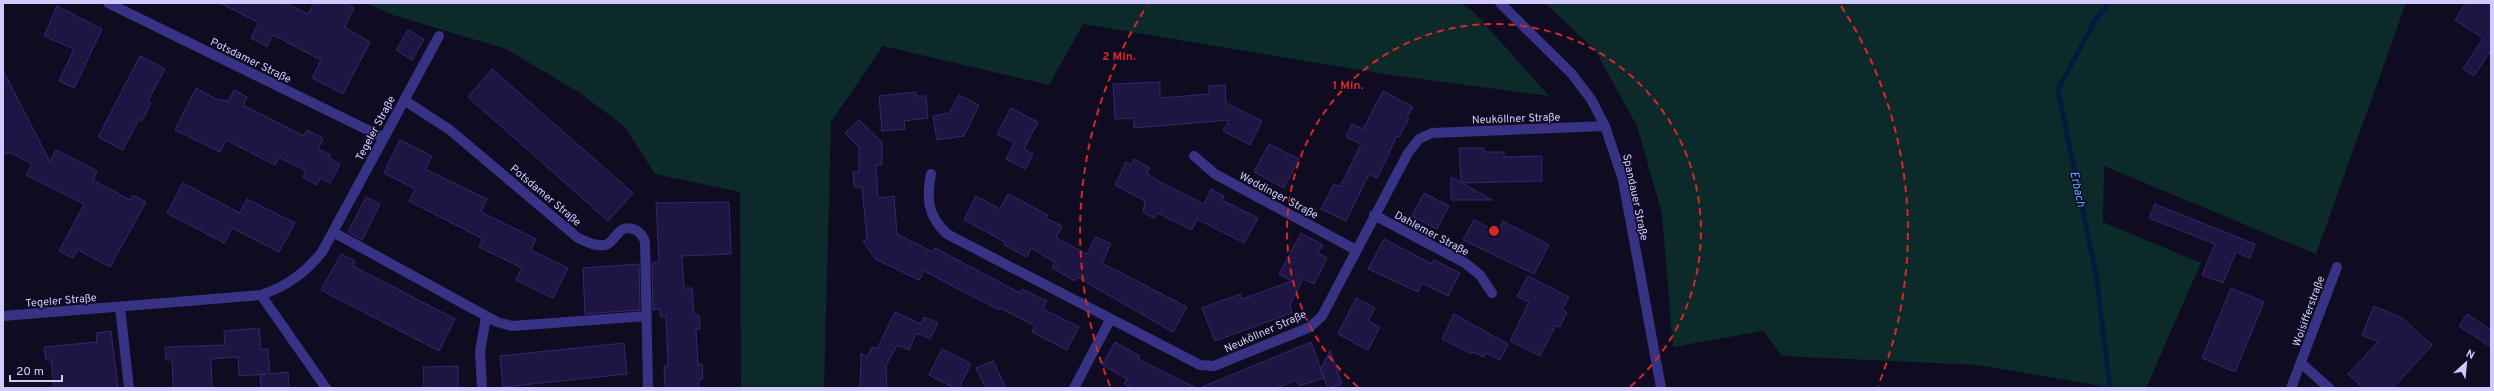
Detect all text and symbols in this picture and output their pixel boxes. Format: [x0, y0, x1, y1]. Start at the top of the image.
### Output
street label: Potsdamer Straße [208, 35, 294, 87]
text: 2 Min. [1102, 49, 1136, 65]
text: 1 Min. [1332, 78, 1364, 94]
street label: Tegeler Straße [353, 94, 399, 163]
street label: Neuköllner Straße [1472, 110, 1561, 128]
street label: Spandauer Straße [1619, 153, 1651, 242]
street label: Potsdamer Straße [507, 162, 584, 230]
street label: Weddinger Straße [1237, 169, 1321, 223]
water label: Erbach [2065, 170, 2089, 209]
street label: Dahlemer Straße [1392, 208, 1471, 259]
centre of rings [1487, 224, 1501, 238]
street label: Wolsifferstraße [2290, 274, 2328, 349]
street label: Tegeler Straße [25, 291, 97, 311]
street label: Neuköllner Straße [1222, 307, 1309, 356]
north arrow [2446, 343, 2486, 383]
text: N [2463, 347, 2477, 363]
scale bar [10, 357, 62, 383]
text: 20 m [16, 364, 44, 380]

